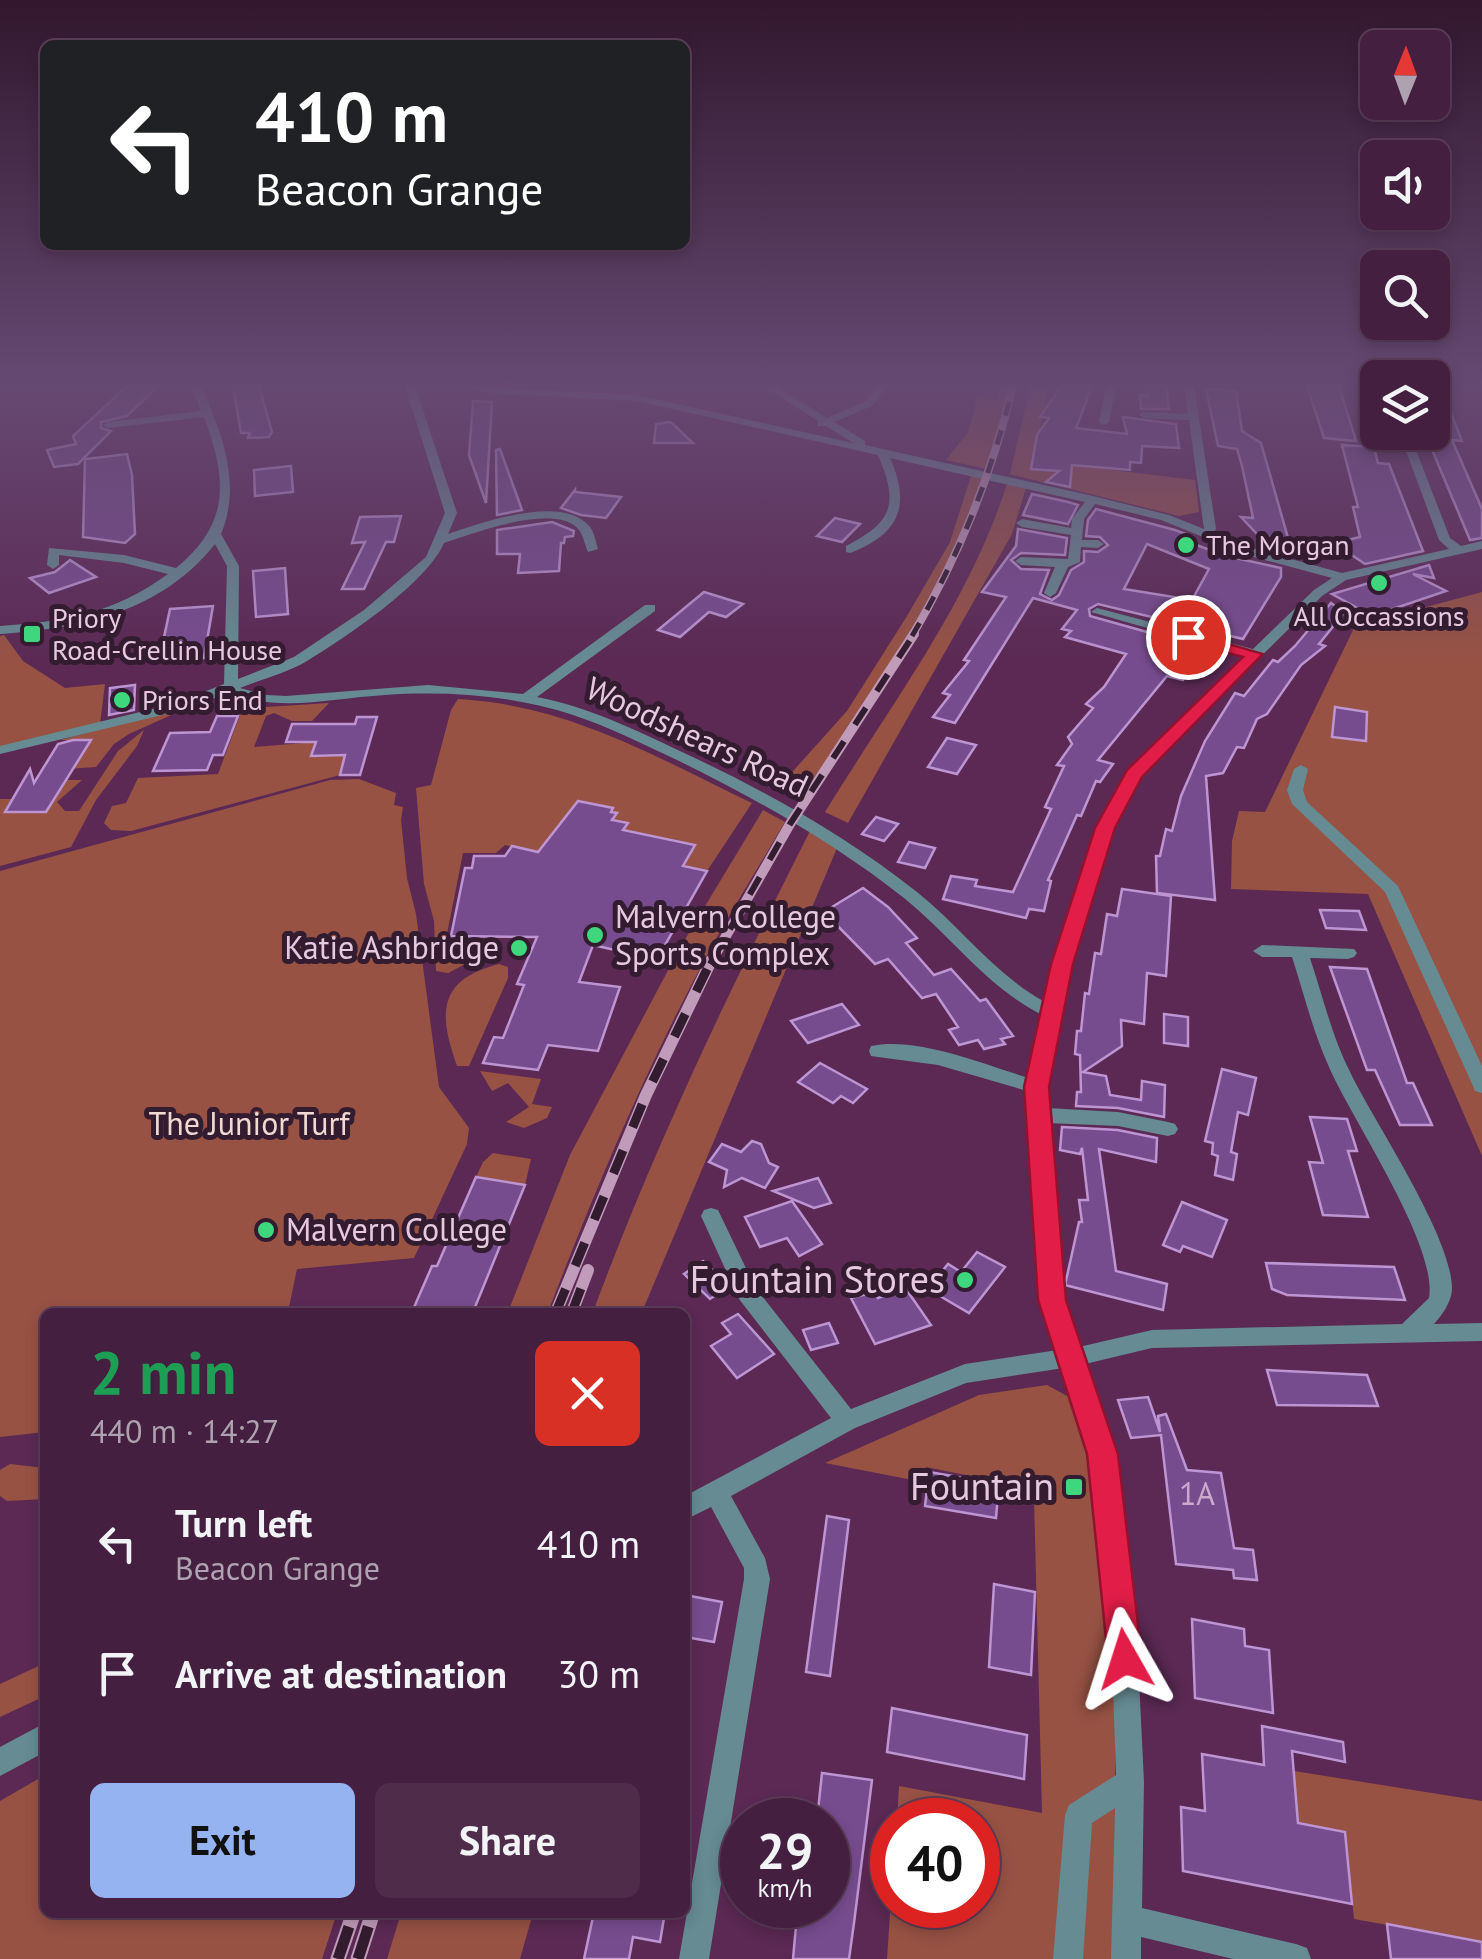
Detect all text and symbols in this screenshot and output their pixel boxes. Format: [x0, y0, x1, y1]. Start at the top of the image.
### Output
north arrow [1360, 30, 1450, 120]
map controls [1360, 30, 1450, 450]
text: 410 m [255, 71, 448, 161]
icon: left [90, 80, 220, 210]
button: sound [1360, 140, 1450, 230]
text: Beacon Grange [255, 159, 543, 217]
button: search [1360, 250, 1450, 340]
button: layers [1360, 360, 1450, 450]
place label: The Morgan [1206, 526, 1349, 563]
marker: The Morgan [1175, 534, 1197, 556]
marker: All Occassions [1368, 572, 1390, 594]
pin [1146, 595, 1231, 680]
place label: All Occassions [1293, 597, 1465, 634]
place label: Priory Road-Crellin House [52, 599, 282, 668]
icon: arrive [1161, 610, 1216, 665]
marker: Priory Road-Crellin House [21, 623, 43, 645]
street label: Woodshears Road [580, 666, 815, 806]
place label: Priors End [142, 681, 263, 718]
marker: Priors End [111, 689, 133, 711]
place label: Malvern College Sports Complex [615, 895, 836, 974]
marker: Malvern College Sports Complex [584, 924, 606, 946]
place label: Katie Ashbridge [284, 926, 499, 968]
marker: Katie Ashbridge [508, 937, 530, 959]
park label: The Junior Turf [148, 1102, 351, 1144]
place label: Malvern College [286, 1208, 507, 1250]
marker: Malvern College [255, 1219, 277, 1241]
place label: Fountain Stores [690, 1254, 945, 1303]
marker: Fountain Stores [954, 1269, 976, 1291]
text: 2 min [90, 1333, 236, 1411]
button: close [535, 1341, 640, 1446]
text: 440 m · 14:27 [90, 1410, 279, 1452]
place label: Fountain [910, 1461, 1054, 1510]
house number: 1A [1179, 1472, 1215, 1514]
marker: Fountain [1063, 1476, 1085, 1498]
text: Turn left [175, 1498, 312, 1547]
icon: left [90, 1516, 145, 1571]
text: 410 m [537, 1519, 640, 1568]
text: Beacon Grange [175, 1547, 380, 1589]
position arrow [1073, 1607, 1177, 1711]
icon: arrive [90, 1646, 145, 1701]
text: Arrive at destination [175, 1649, 507, 1698]
text: 30 m [558, 1649, 640, 1698]
button: Exit [90, 1783, 355, 1898]
button: Share [375, 1783, 640, 1898]
speed limit sign: 40 [870, 1798, 1000, 1928]
text: 29 [757, 1818, 813, 1883]
text: km/h [758, 1872, 812, 1904]

